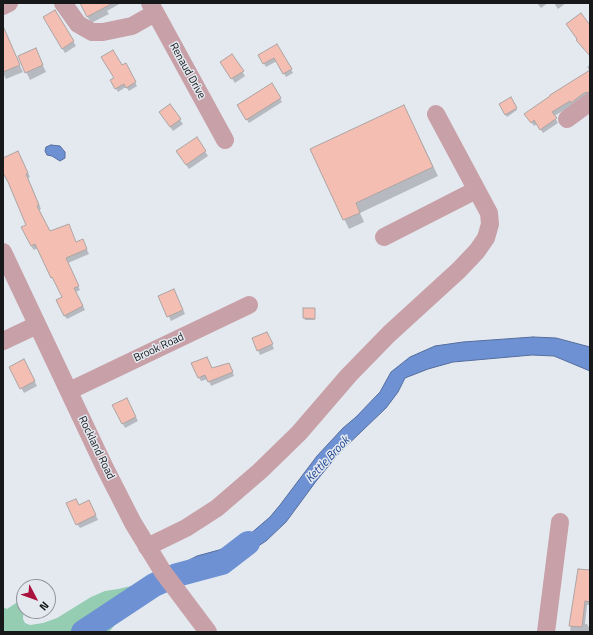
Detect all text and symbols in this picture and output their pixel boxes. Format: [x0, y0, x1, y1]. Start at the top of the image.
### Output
street label: Renaud Drive [166, 41, 208, 101]
street label: Brook Road [132, 331, 186, 365]
street label: Rockland Road [75, 414, 117, 482]
water label: Kettle Brook [303, 434, 353, 486]
north arrow [16, 579, 56, 619]
text: N [36, 598, 53, 614]

